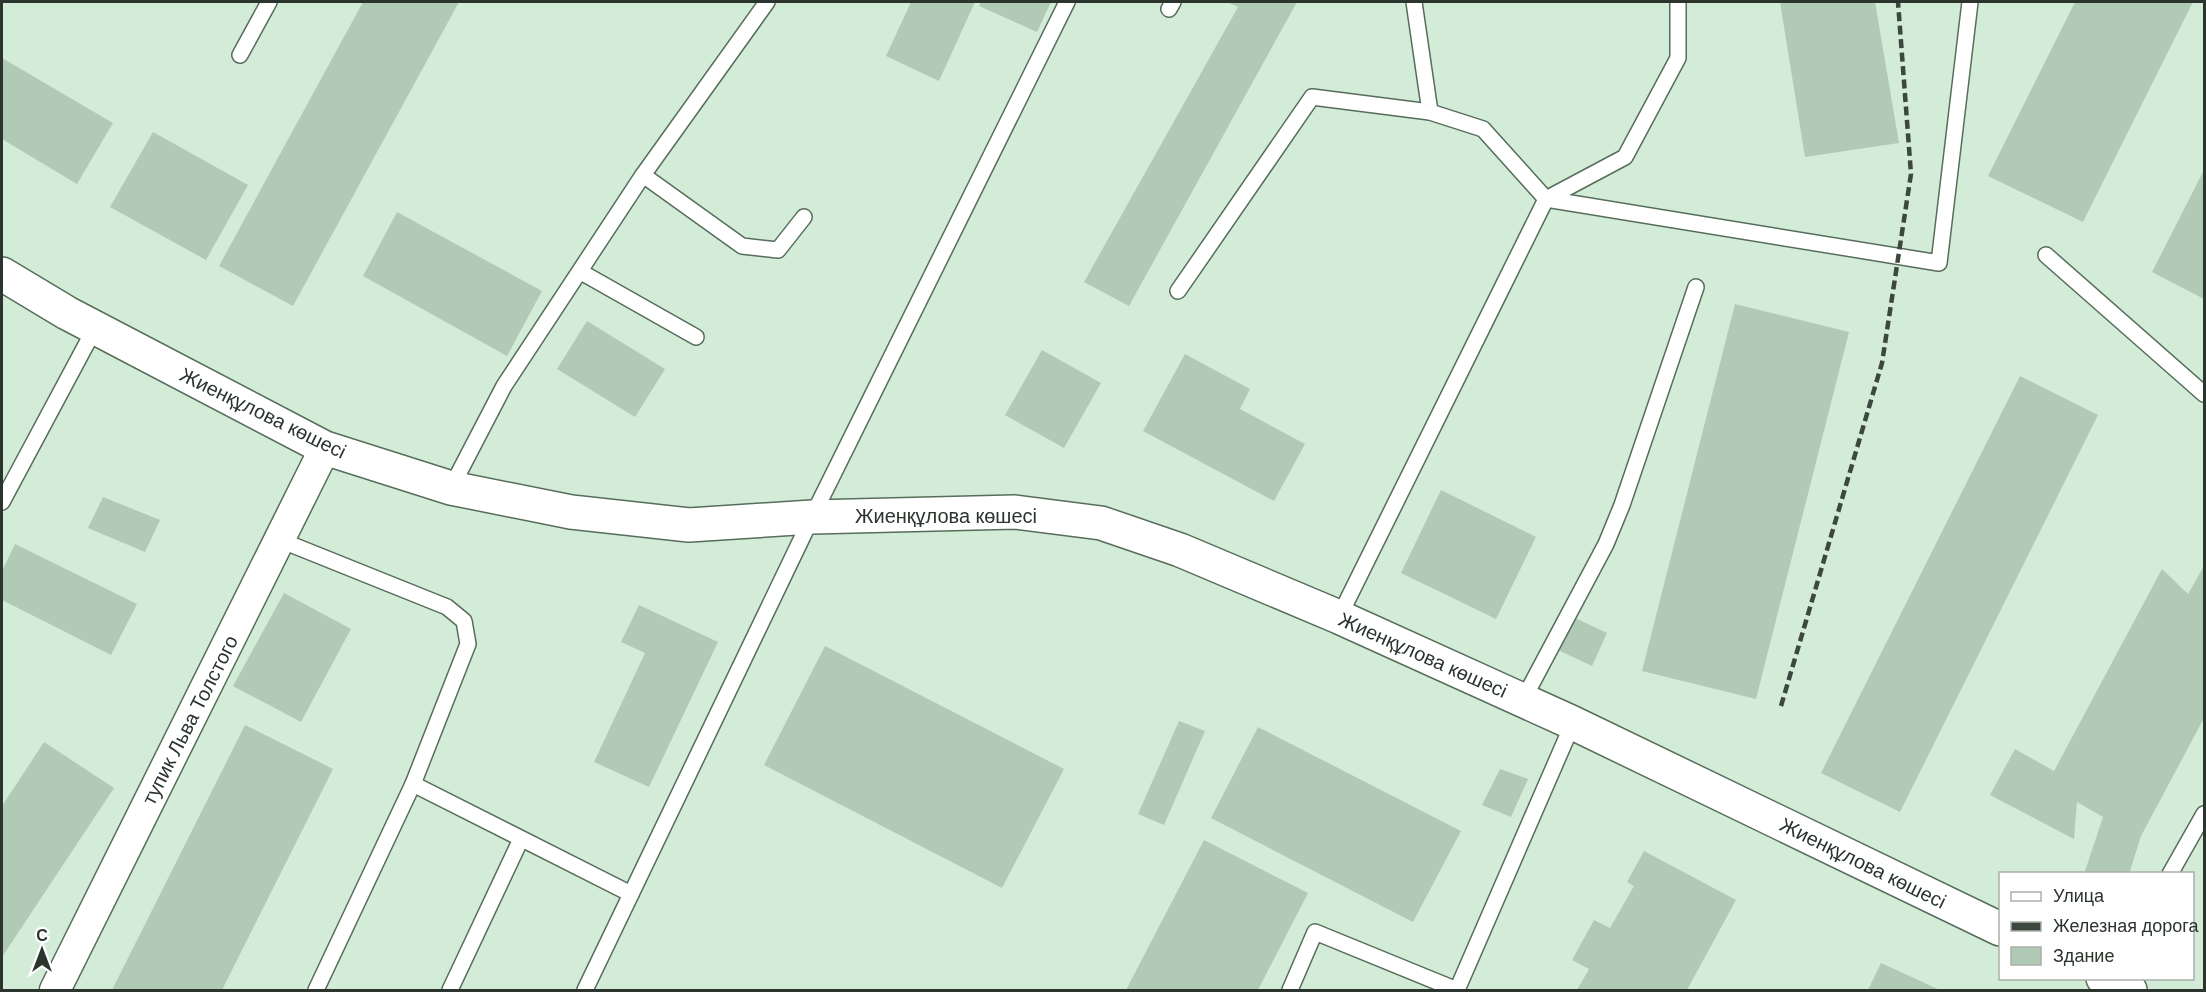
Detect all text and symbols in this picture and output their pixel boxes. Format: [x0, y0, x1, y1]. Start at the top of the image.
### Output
street label: Жиенқұлова көшесі [176, 361, 350, 465]
street label: Жиенқұлова көшесі [855, 503, 1037, 529]
street label: Жиенқұлова көшесі [1335, 606, 1511, 704]
street label: тупик Льва Толстого [136, 631, 244, 809]
street label: Жиенқұлова көшесі [1776, 811, 1950, 915]
legend [1999, 872, 2194, 980]
text: Улица [2053, 884, 2105, 908]
text: Железная дорога [2053, 914, 2199, 938]
north arrow [12, 920, 72, 980]
text: С [36, 925, 48, 946]
text: Здание [2053, 944, 2114, 968]

